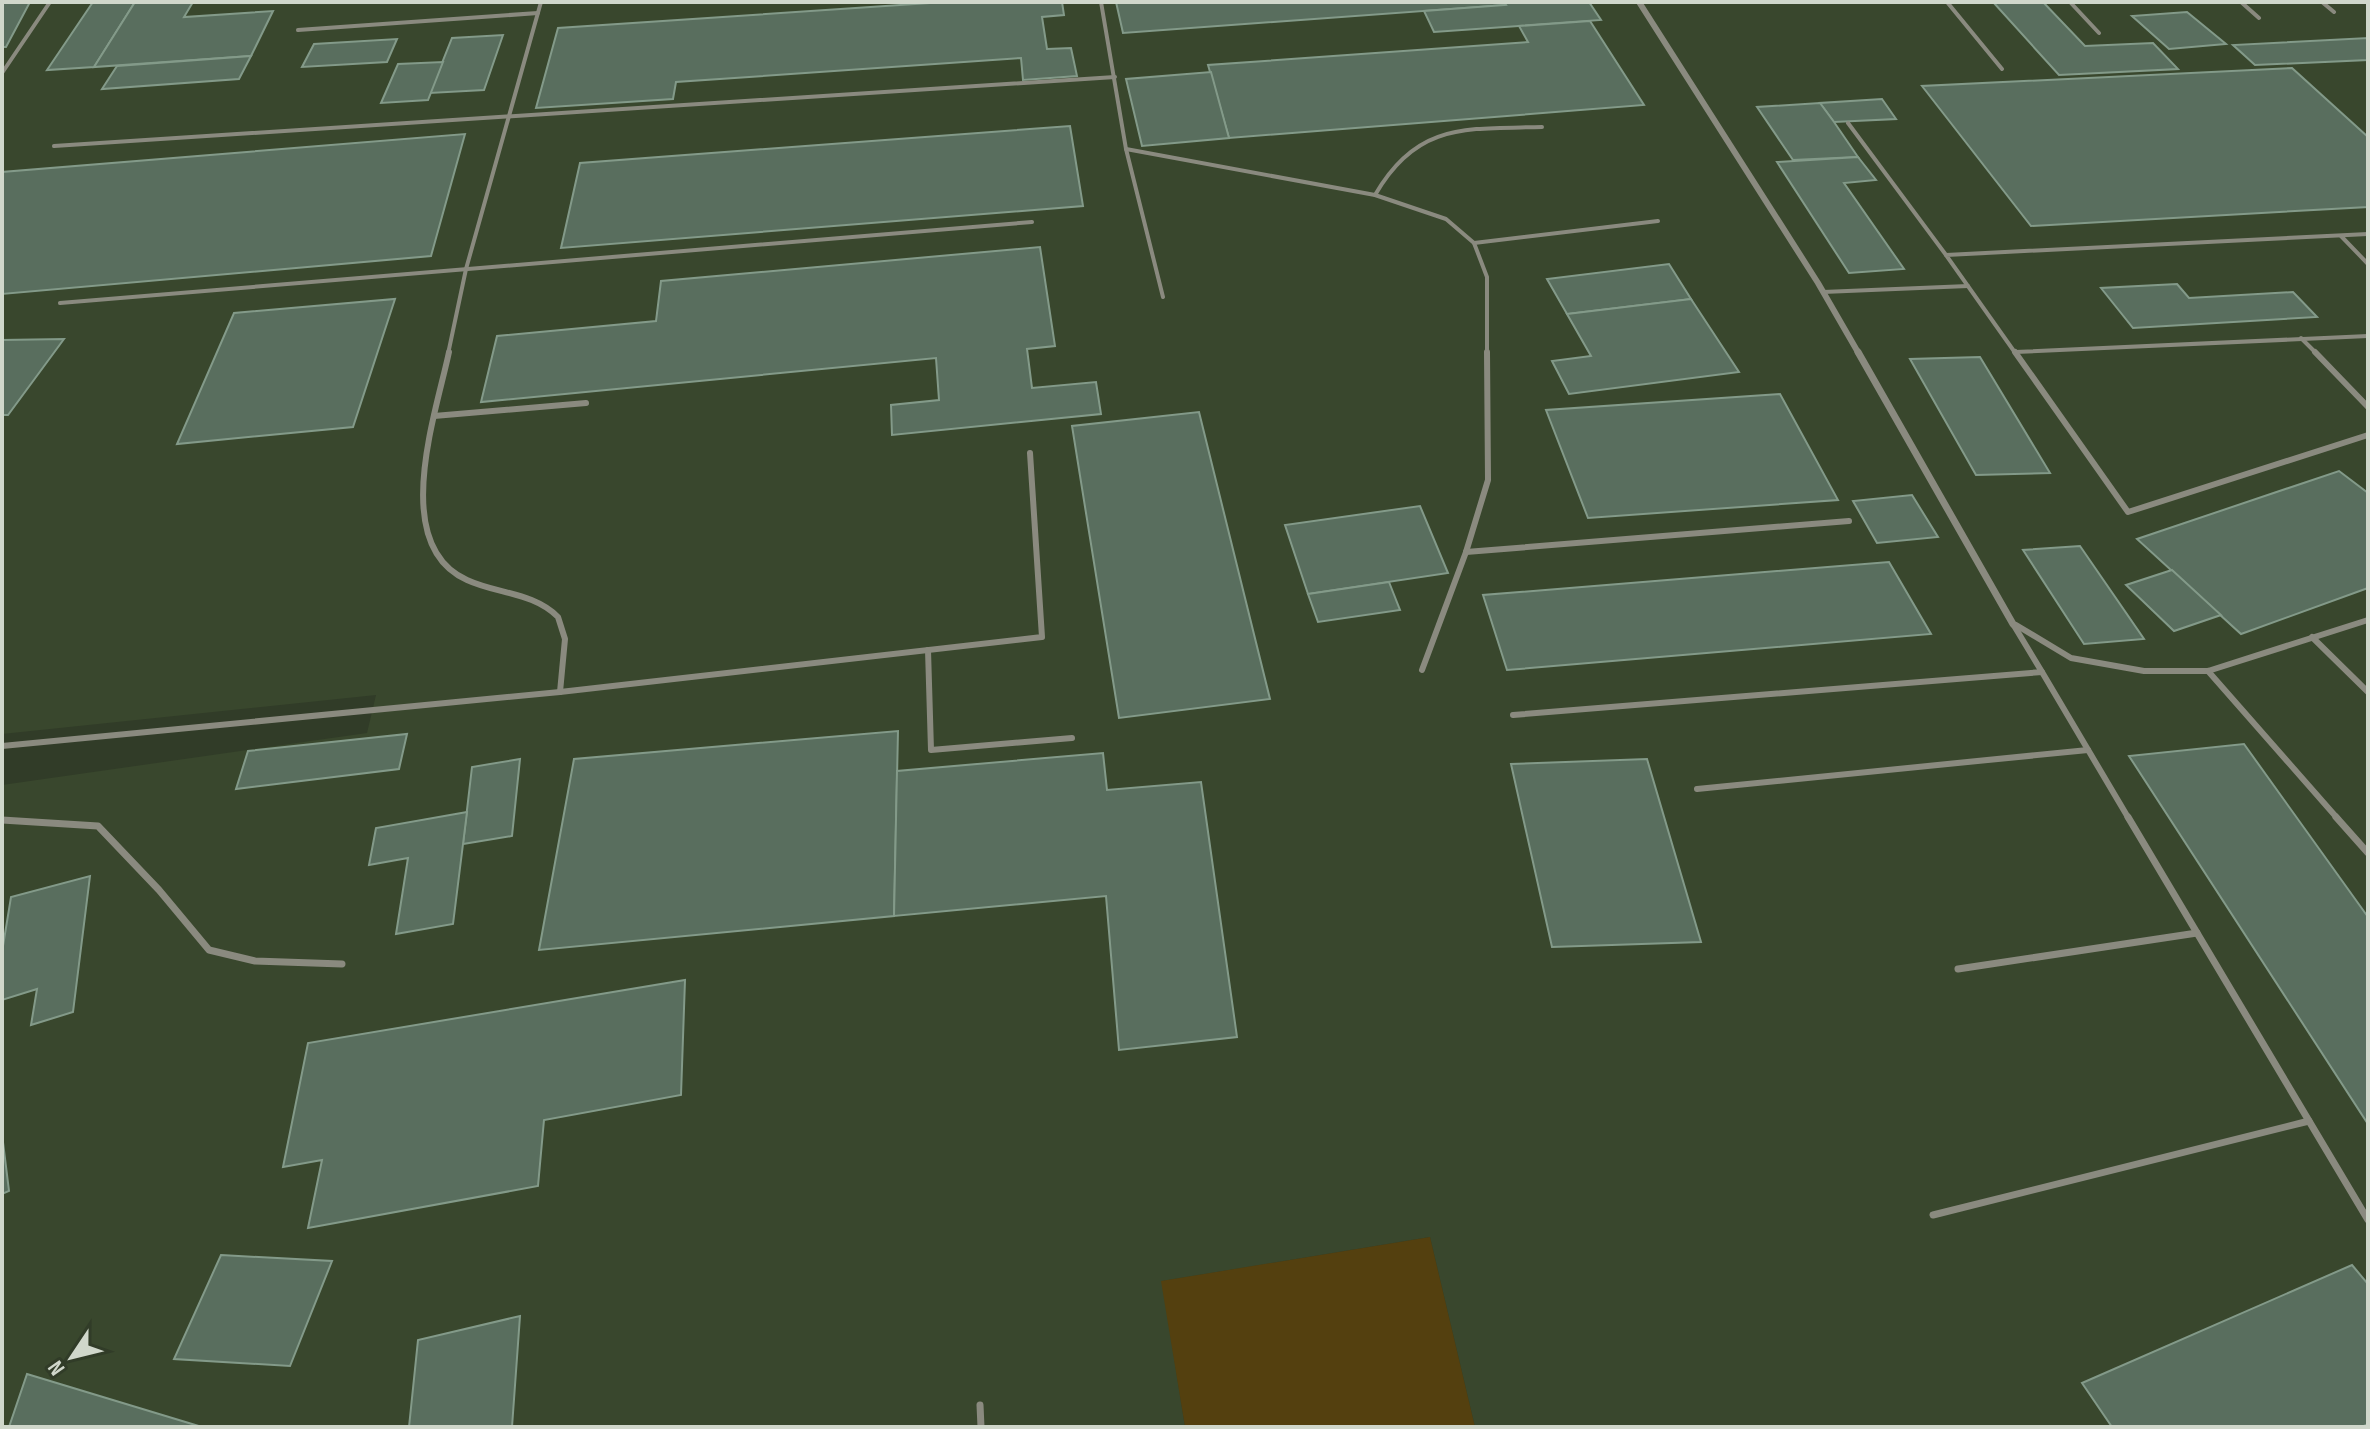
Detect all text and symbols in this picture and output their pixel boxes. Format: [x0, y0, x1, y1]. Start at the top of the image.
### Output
north arrow [32, 1317, 112, 1397]
text: N [42, 1355, 71, 1380]

